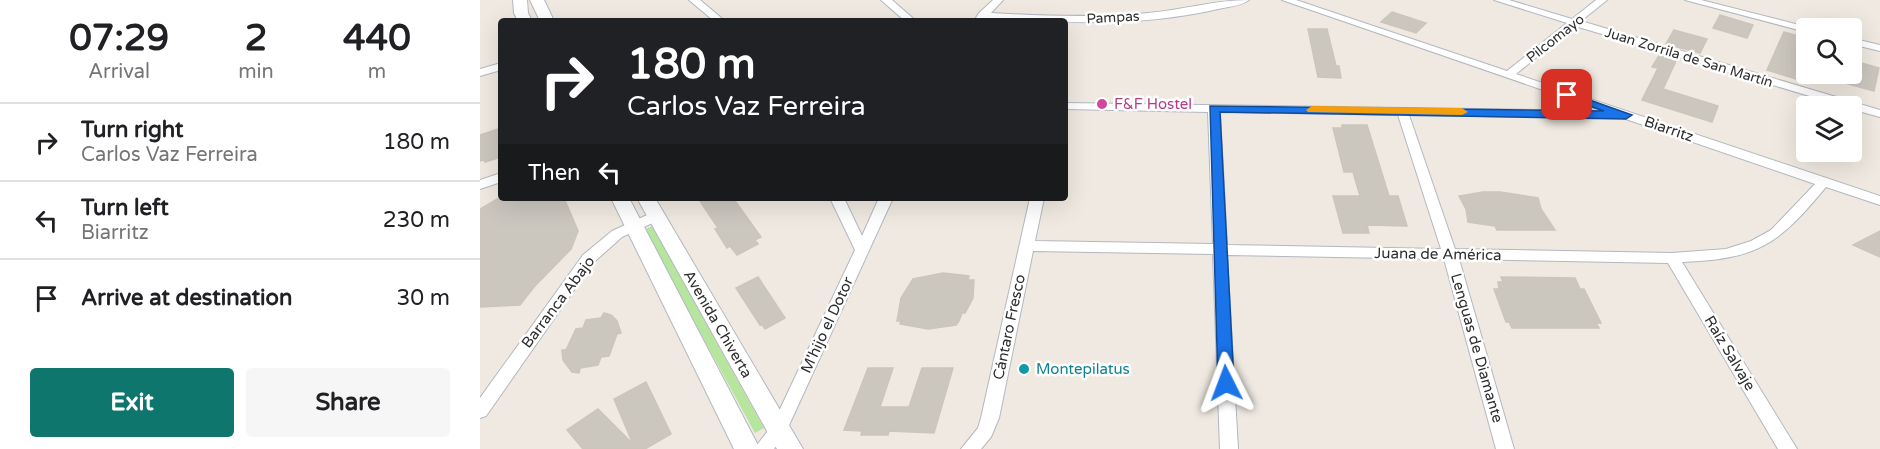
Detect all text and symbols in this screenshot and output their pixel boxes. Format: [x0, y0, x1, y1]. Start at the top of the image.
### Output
street label: Pampas [1086, 8, 1140, 27]
street label: Pilcomayo [1523, 11, 1588, 66]
text: 07:29 [69, 17, 169, 60]
text: 2 [245, 17, 267, 60]
text: 440 [343, 17, 411, 60]
map controls [1796, 18, 1862, 162]
button: search [1796, 18, 1862, 84]
street label: Juan Zorrila de San Martín [1603, 24, 1775, 91]
text: 180 m [627, 39, 756, 90]
icon: right [528, 42, 606, 120]
text: Arrival [88, 60, 150, 84]
text: min [238, 60, 274, 84]
text: m [368, 60, 386, 84]
pin [1541, 69, 1592, 120]
icon: arrive [1550, 78, 1583, 111]
text: Carlos Vaz Ferreira [627, 90, 866, 123]
place label: F&F Hostel [1114, 95, 1192, 113]
button: layers [1796, 96, 1862, 162]
marker: F&F Hostel [1095, 97, 1109, 111]
street label: Biarritz [1642, 112, 1696, 146]
text: Turn right [81, 117, 183, 143]
icon: right [30, 126, 63, 159]
text: 180 m [383, 129, 450, 155]
text: Carlos Vaz Ferreira [81, 143, 258, 167]
icon: left [593, 156, 626, 189]
text: Then [528, 160, 581, 186]
text: Turn left [81, 195, 169, 221]
icon: left [30, 204, 63, 237]
text: 230 m [383, 207, 450, 233]
text: Biarritz [81, 221, 149, 245]
street label: Juana de América [1374, 244, 1502, 264]
street label: Barranca Abajo [518, 253, 598, 351]
street label: Avenida Chiverta [680, 267, 756, 381]
street label: Lenguas de Diamante [1447, 271, 1507, 425]
street label: Cántaro Fresco [989, 273, 1029, 381]
street label: M'hijo el Dotor [797, 274, 857, 376]
icon: arrive [30, 282, 63, 315]
text: Arrive at destination [81, 285, 292, 311]
text: 30 m [396, 285, 450, 311]
street label: Raíz Salvaje [1701, 312, 1759, 394]
position arrow [1194, 351, 1258, 415]
place label: Montepilatus [1036, 360, 1130, 378]
marker: Montepilatus [1017, 362, 1031, 376]
button: Exit [30, 368, 234, 437]
button: Share [246, 368, 450, 437]

